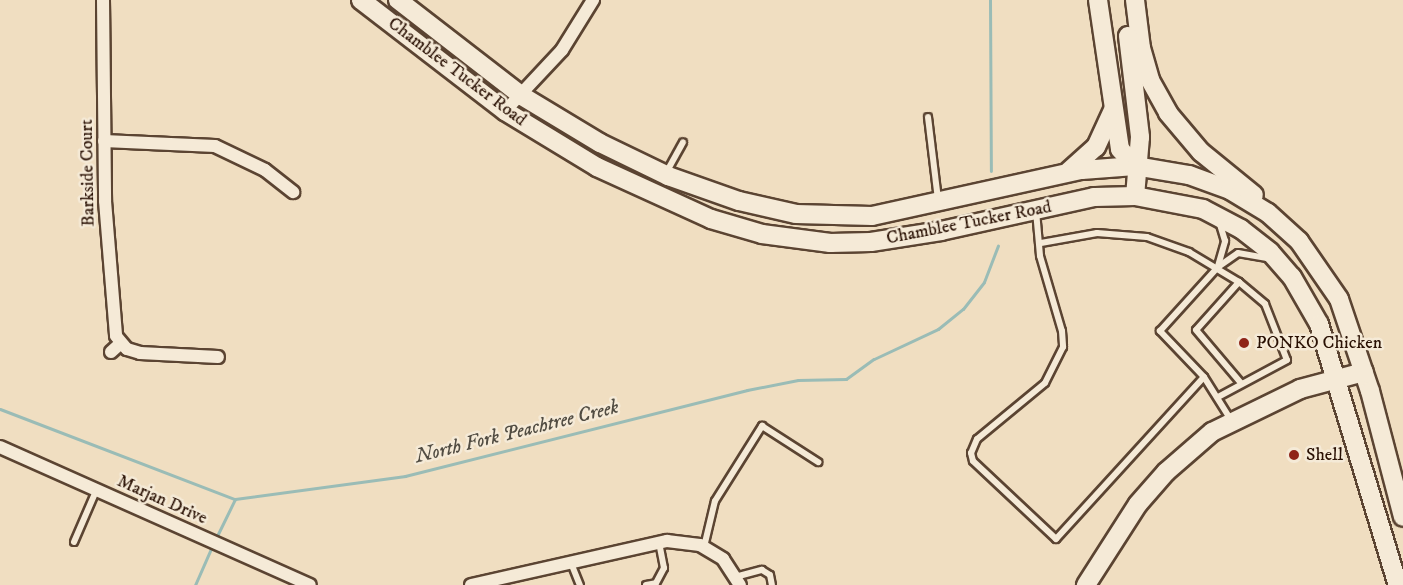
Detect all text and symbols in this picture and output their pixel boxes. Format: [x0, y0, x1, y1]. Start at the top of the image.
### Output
street label: Chamblee Tucker Road [384, 13, 530, 131]
street label: Barkside Court [76, 119, 100, 227]
street label: Chamblee Tucker Road [885, 196, 1053, 250]
place label: PONKO Chicken [1256, 332, 1382, 354]
marker: PONKO Chicken [1237, 336, 1251, 350]
water label: North Fork Peachtree Creek [413, 395, 621, 469]
place label: Shell [1306, 444, 1343, 466]
marker: Shell [1287, 448, 1301, 462]
street label: Marjan Drive [114, 471, 210, 529]

